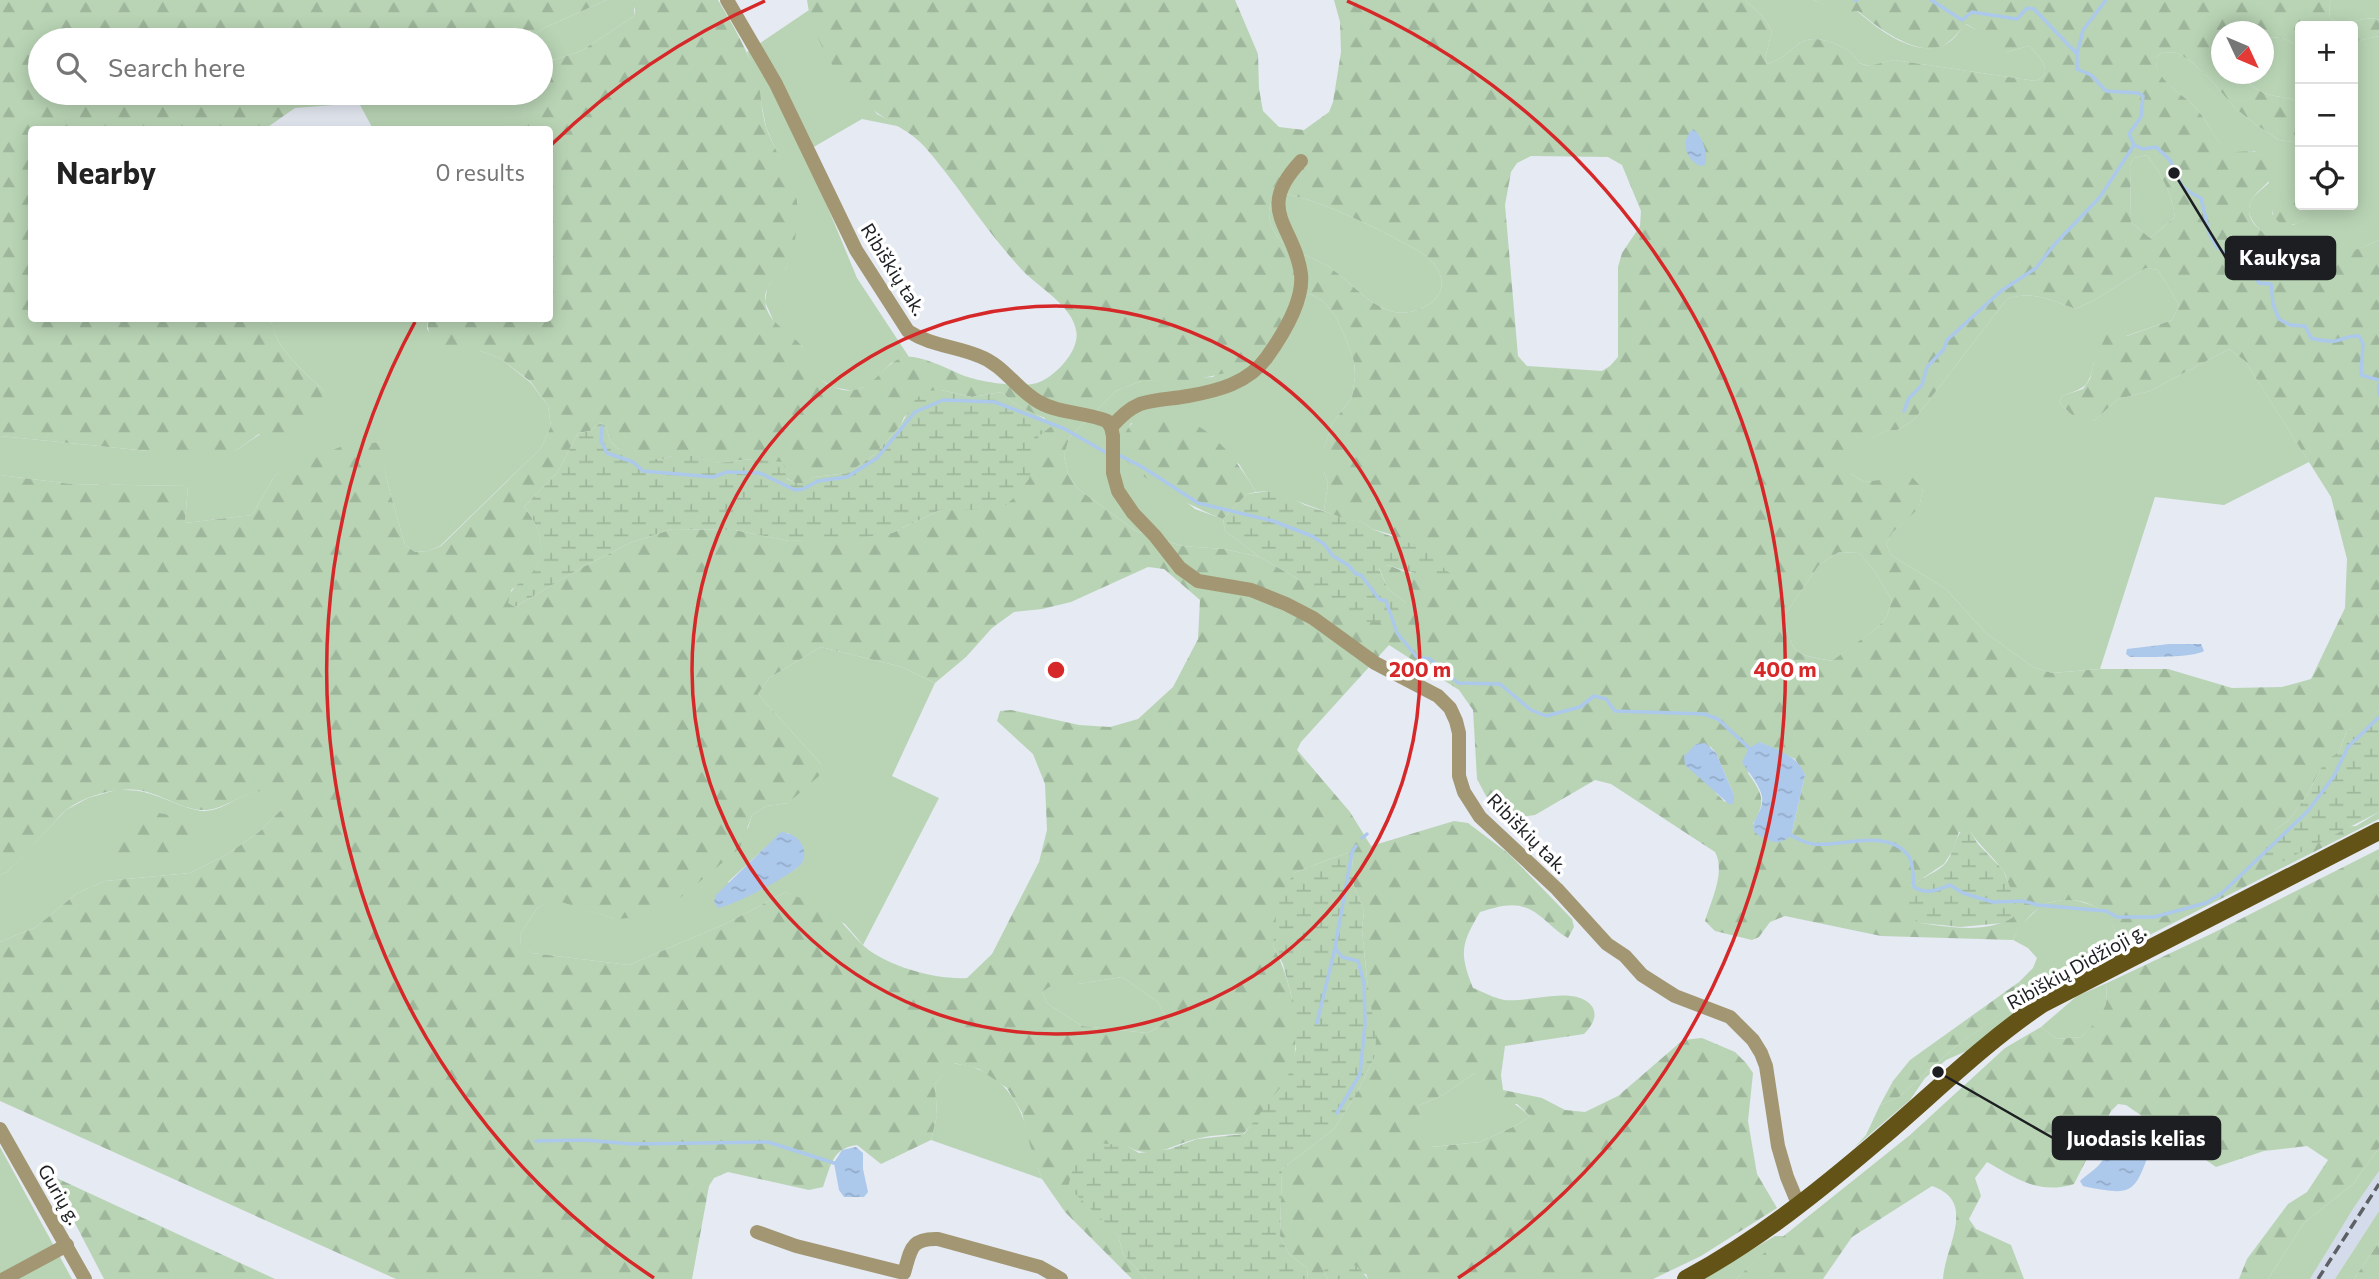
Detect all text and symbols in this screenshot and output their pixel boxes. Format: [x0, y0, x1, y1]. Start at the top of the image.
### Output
north arrow [2211, 21, 2274, 84]
map controls [2295, 21, 2358, 210]
button: + [2295, 21, 2358, 84]
search box [28, 28, 553, 105]
icon: search [52, 48, 90, 86]
text: Search here [108, 51, 246, 82]
button: − [2295, 84, 2358, 147]
button: locate [2295, 147, 2358, 210]
text: Nearby [56, 153, 156, 190]
text: 0 results [436, 158, 525, 186]
street label: Ribiškių tak. [857, 219, 931, 319]
callout: Kaukysa [2226, 237, 2335, 279]
text: Kaukysa [2239, 244, 2321, 269]
text: 200 m [1389, 656, 1451, 681]
text: 400 m [1753, 656, 1817, 681]
centre of rings [1044, 658, 1068, 682]
street label: Ribiškių tak. [1483, 788, 1573, 878]
street label: Ribiškių Didžioji g. [2002, 918, 2150, 1014]
callout: Juodasis kelias [2053, 1117, 2220, 1159]
text: Juodasis kelias [2066, 1125, 2206, 1150]
street label: Gurių g. [34, 1160, 86, 1228]

